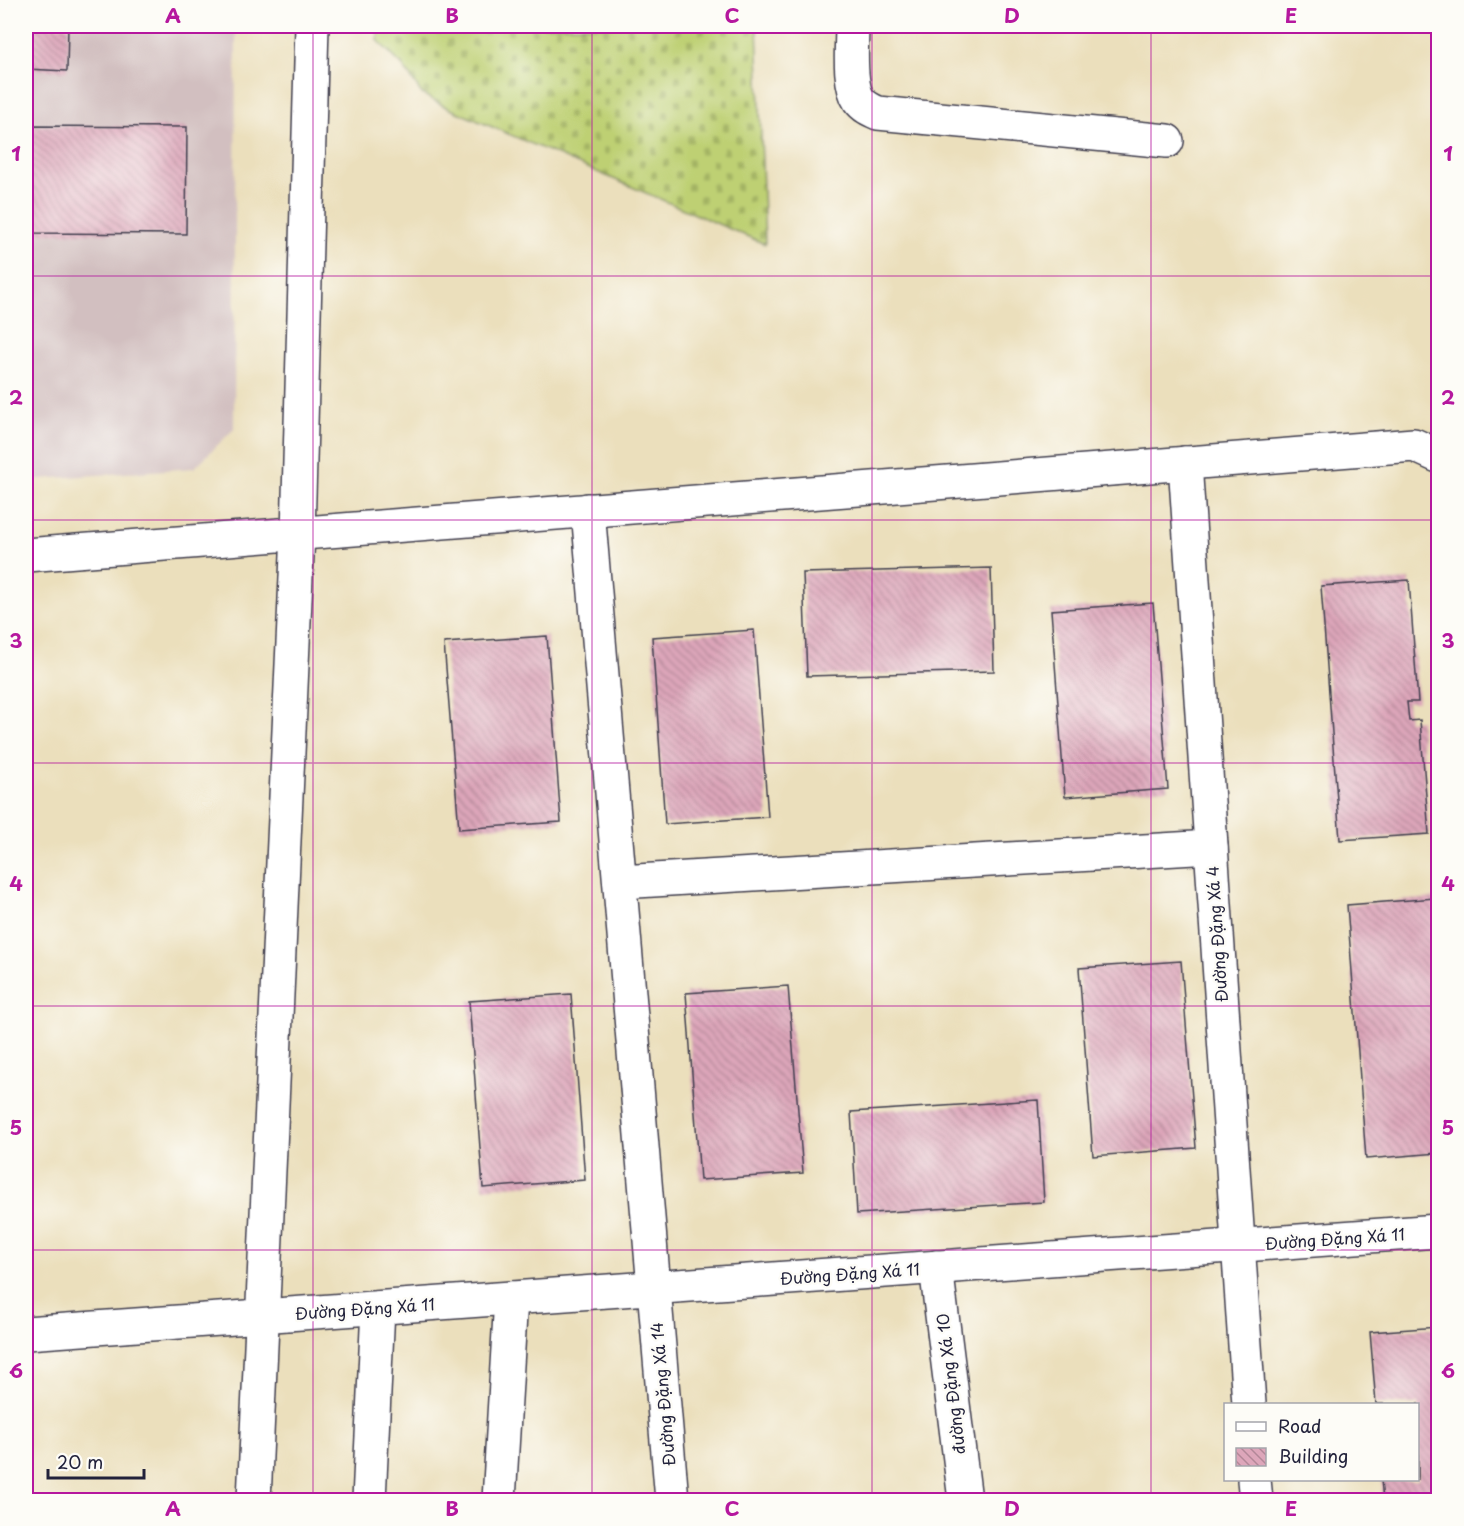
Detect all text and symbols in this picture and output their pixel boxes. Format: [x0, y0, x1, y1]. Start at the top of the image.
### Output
text: A [165, 0, 181, 30]
text: B [445, 0, 459, 30]
text: C [724, 0, 740, 30]
text: D [1004, 0, 1020, 30]
text: E [1285, 0, 1297, 30]
text: 1 [11, 138, 21, 168]
text: 1 [1443, 138, 1453, 168]
text: 2 [9, 382, 23, 412]
text: 2 [1441, 382, 1455, 412]
text: 3 [9, 625, 23, 655]
text: 3 [1441, 625, 1455, 655]
street label: Đường Đặng Xá 4 [1199, 865, 1233, 1003]
text: 4 [9, 868, 23, 898]
text: 4 [1441, 868, 1455, 898]
text: 5 [10, 1112, 22, 1142]
text: 5 [1442, 1112, 1454, 1142]
street label: Đường Đặng Xá 11 [1264, 1221, 1406, 1255]
street label: Đường Đặng Xá 11 [779, 1256, 921, 1290]
street label: Đường Đặng Xá 11 [294, 1291, 436, 1325]
street label: đường Đặng Xá 10 [929, 1312, 971, 1456]
street label: Đường Đặng Xá 14 [644, 1321, 680, 1467]
text: 6 [9, 1355, 23, 1385]
text: 6 [1441, 1355, 1455, 1385]
legend [1224, 1403, 1419, 1481]
text: Road [1278, 1412, 1322, 1439]
scale bar [48, 1442, 144, 1480]
text: Building [1278, 1442, 1348, 1469]
text: 20 m [57, 1448, 103, 1475]
text: A [165, 1493, 181, 1523]
text: B [445, 1493, 459, 1523]
text: C [724, 1493, 740, 1523]
text: D [1004, 1493, 1020, 1523]
text: E [1285, 1493, 1297, 1523]

